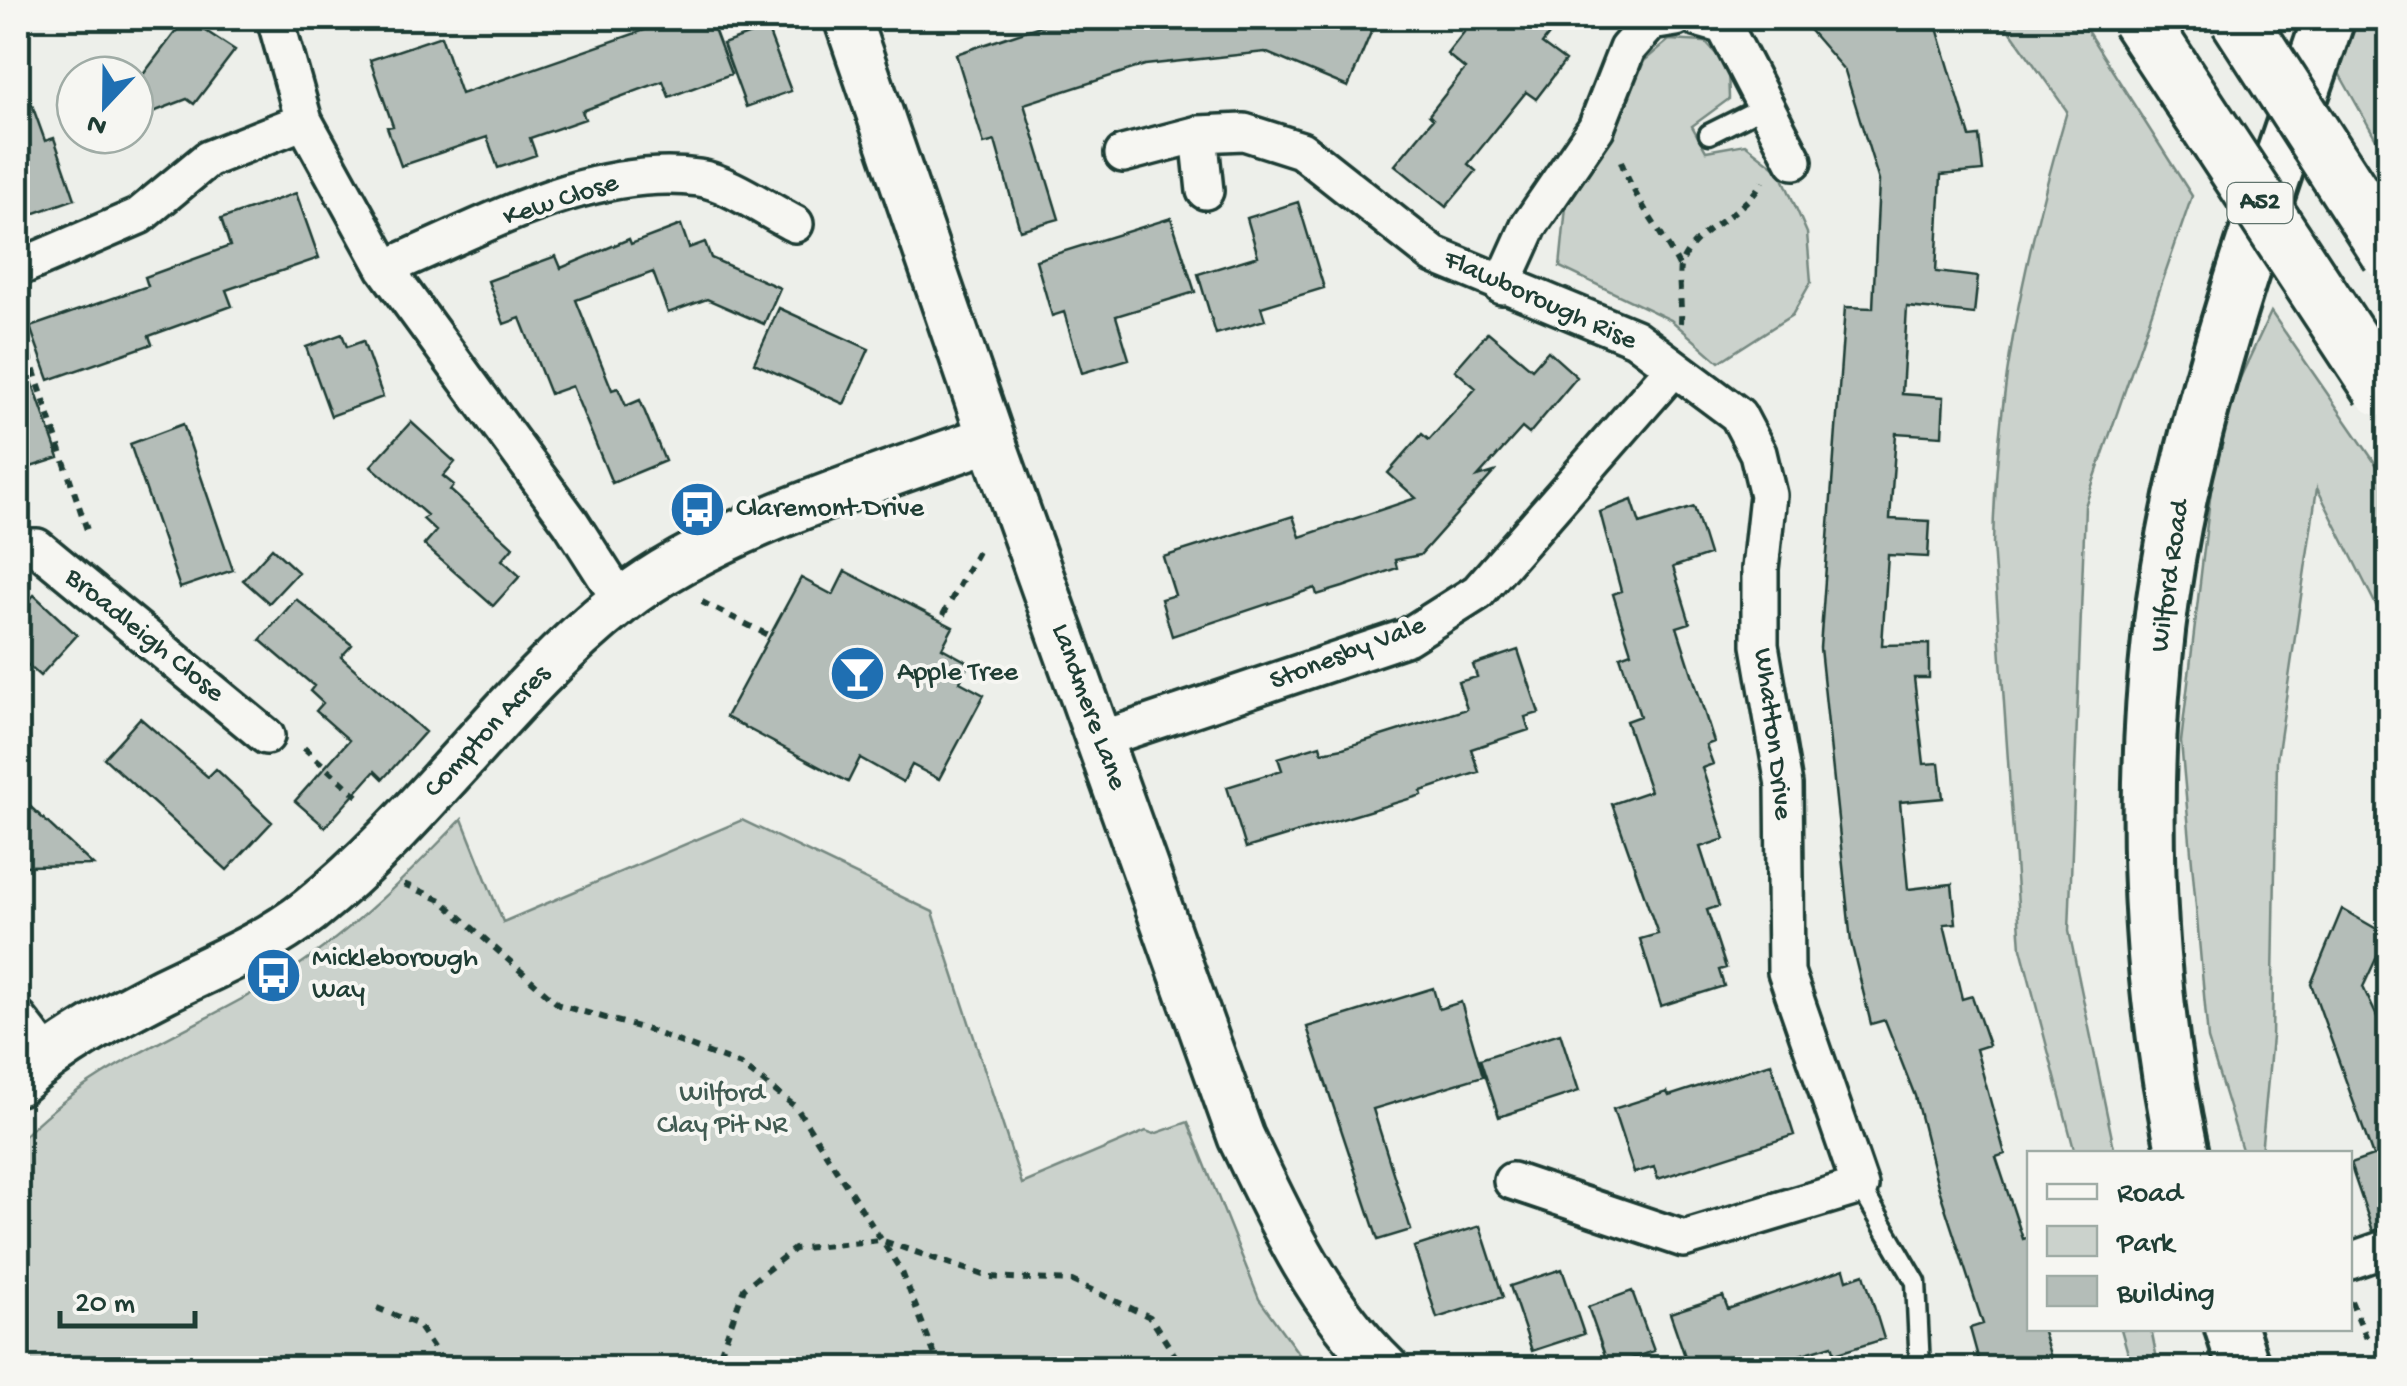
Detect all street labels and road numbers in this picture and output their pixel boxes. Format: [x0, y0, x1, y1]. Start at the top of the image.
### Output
street label: Kew Close [499, 167, 623, 235]
road number: A52 [2228, 183, 2292, 223]
street label: Flawborough Rise [1437, 243, 1642, 359]
street label: Wilford Road [2144, 495, 2198, 654]
street label: Broadleigh Close [57, 561, 231, 711]
street label: Stonesby Vale [1266, 609, 1431, 699]
street label: Landmere Lane [1043, 619, 1134, 795]
street label: Whatton Drive [1745, 646, 1799, 822]
street label: Compton Acres [418, 658, 558, 805]

